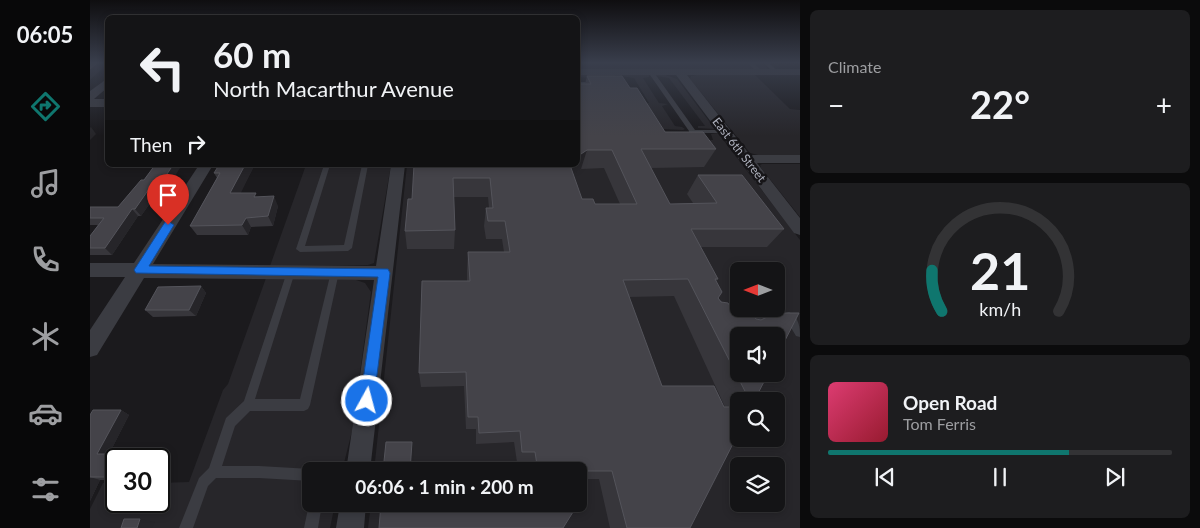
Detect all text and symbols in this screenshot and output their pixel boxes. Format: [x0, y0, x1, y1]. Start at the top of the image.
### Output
text: 06:05 [17, 21, 73, 48]
text: 60 m [213, 33, 291, 75]
icon: left [130, 35, 195, 100]
text: Climate [828, 57, 881, 76]
text: North Macarthur Avenue [213, 75, 454, 102]
text: 22° [970, 81, 1030, 127]
text: − [828, 88, 844, 122]
text: + [1156, 88, 1172, 122]
icon: directions [28, 89, 63, 124]
street label: East 6th Street [709, 114, 770, 186]
icon: right [182, 130, 210, 158]
text: Then [130, 133, 172, 156]
icon: music [28, 166, 63, 201]
pin [147, 174, 189, 225]
icon: arrive [154, 181, 182, 209]
text: 21 [970, 239, 1030, 301]
icon: phone [28, 242, 63, 277]
north arrow [730, 262, 785, 318]
map controls [730, 262, 785, 512]
text: km/h [979, 298, 1021, 320]
icon: climate [28, 319, 63, 354]
button: sound [730, 327, 785, 382]
position arrow [340, 374, 392, 426]
text: Open Road [903, 391, 997, 414]
button: search [730, 392, 785, 447]
icon: car [28, 396, 63, 431]
text: Tom Ferris [903, 414, 976, 433]
speed limit sign: 30 [105, 448, 170, 513]
button: layers [730, 457, 785, 512]
icon: previous [871, 463, 899, 491]
icon: pause [986, 463, 1014, 491]
icon: next [1101, 463, 1129, 491]
icon: filters [28, 472, 63, 507]
text: 06:06 · 1 min · 200 m [355, 475, 534, 498]

